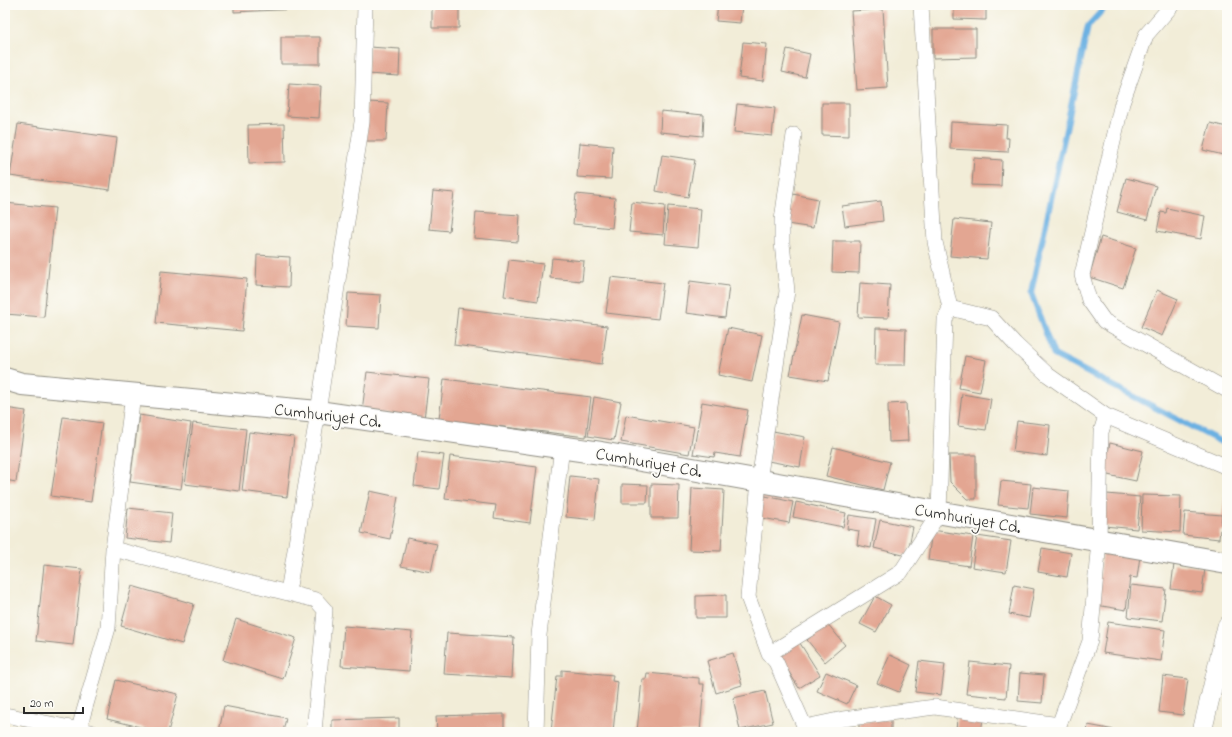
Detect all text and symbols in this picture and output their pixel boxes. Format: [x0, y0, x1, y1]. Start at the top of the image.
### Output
street label: Cumhuriyet Cd. [273, 398, 383, 437]
street label: Cumhuriyet Cd. [593, 442, 704, 486]
street label: Cumhuriyet Cd. [912, 498, 1023, 542]
scale bar [24, 689, 83, 715]
text: 20 m [30, 695, 53, 713]

